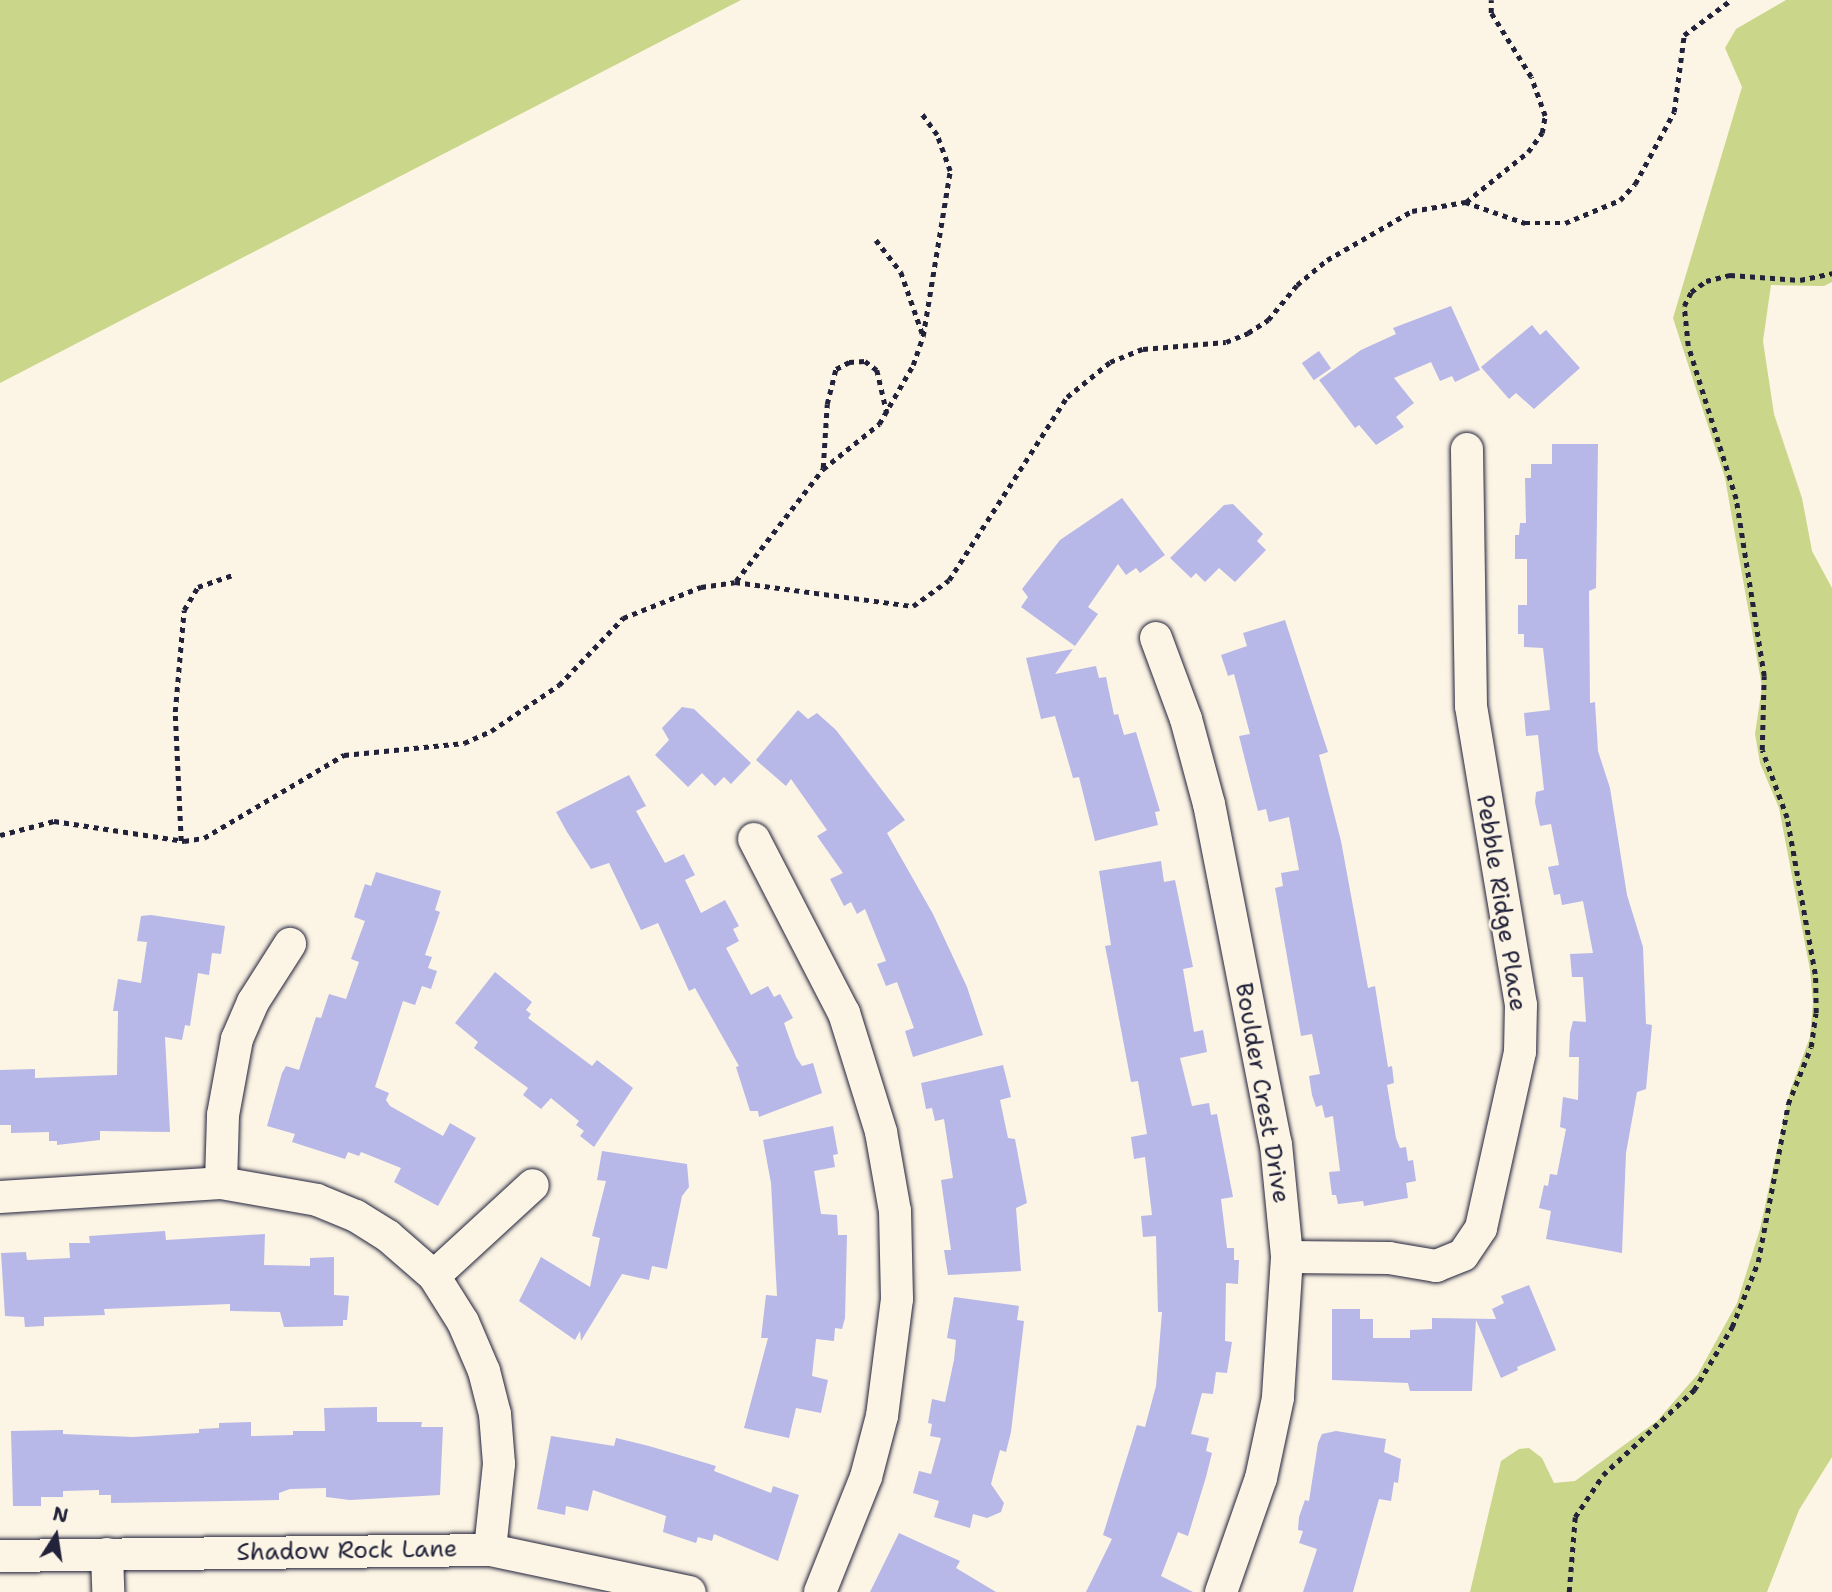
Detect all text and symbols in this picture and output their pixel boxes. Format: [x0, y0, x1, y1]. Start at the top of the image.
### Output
street label: Pebble Ridge Place [1470, 793, 1532, 1013]
street label: Boulder Crest Drive [1228, 981, 1296, 1205]
north arrow [21, 1501, 91, 1571]
text: N [51, 1501, 70, 1529]
street label: Shadow Rock Lane [236, 1535, 458, 1567]

